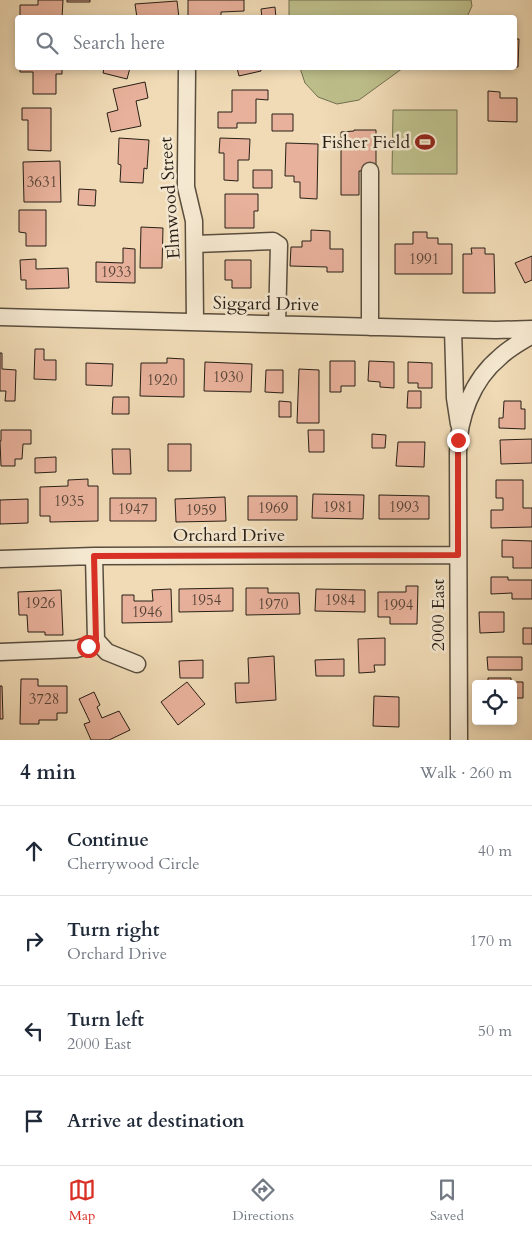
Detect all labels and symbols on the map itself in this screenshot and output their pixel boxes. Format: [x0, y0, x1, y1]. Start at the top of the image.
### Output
place label: Fisher Field [322, 130, 410, 155]
sports icon: Fisher Field [414, 131, 436, 153]
street label: Elmwood Street [153, 136, 187, 260]
house number: 3631 [27, 172, 57, 192]
house number: 1991 [409, 249, 439, 269]
house number: 1933 [101, 262, 131, 282]
street label: Siggard Drive [213, 291, 319, 317]
house number: 1930 [213, 367, 244, 387]
house number: 1920 [147, 370, 178, 390]
route end [447, 429, 470, 452]
house number: 1935 [54, 491, 84, 511]
house number: 1981 [323, 497, 353, 517]
house number: 1993 [389, 497, 419, 517]
house number: 1969 [258, 498, 289, 518]
house number: 1947 [118, 499, 149, 519]
house number: 1959 [186, 500, 217, 520]
street label: Orchard Drive [173, 523, 285, 548]
street label: 2000 East [426, 579, 451, 651]
house number: 1954 [191, 590, 222, 610]
house number: 1984 [325, 590, 356, 610]
house number: 1926 [25, 593, 56, 613]
house number: 1970 [258, 594, 289, 614]
house number: 1994 [383, 595, 414, 615]
house number: 1946 [132, 602, 163, 622]
route start [77, 635, 100, 658]
house number: 3728 [29, 689, 59, 709]

